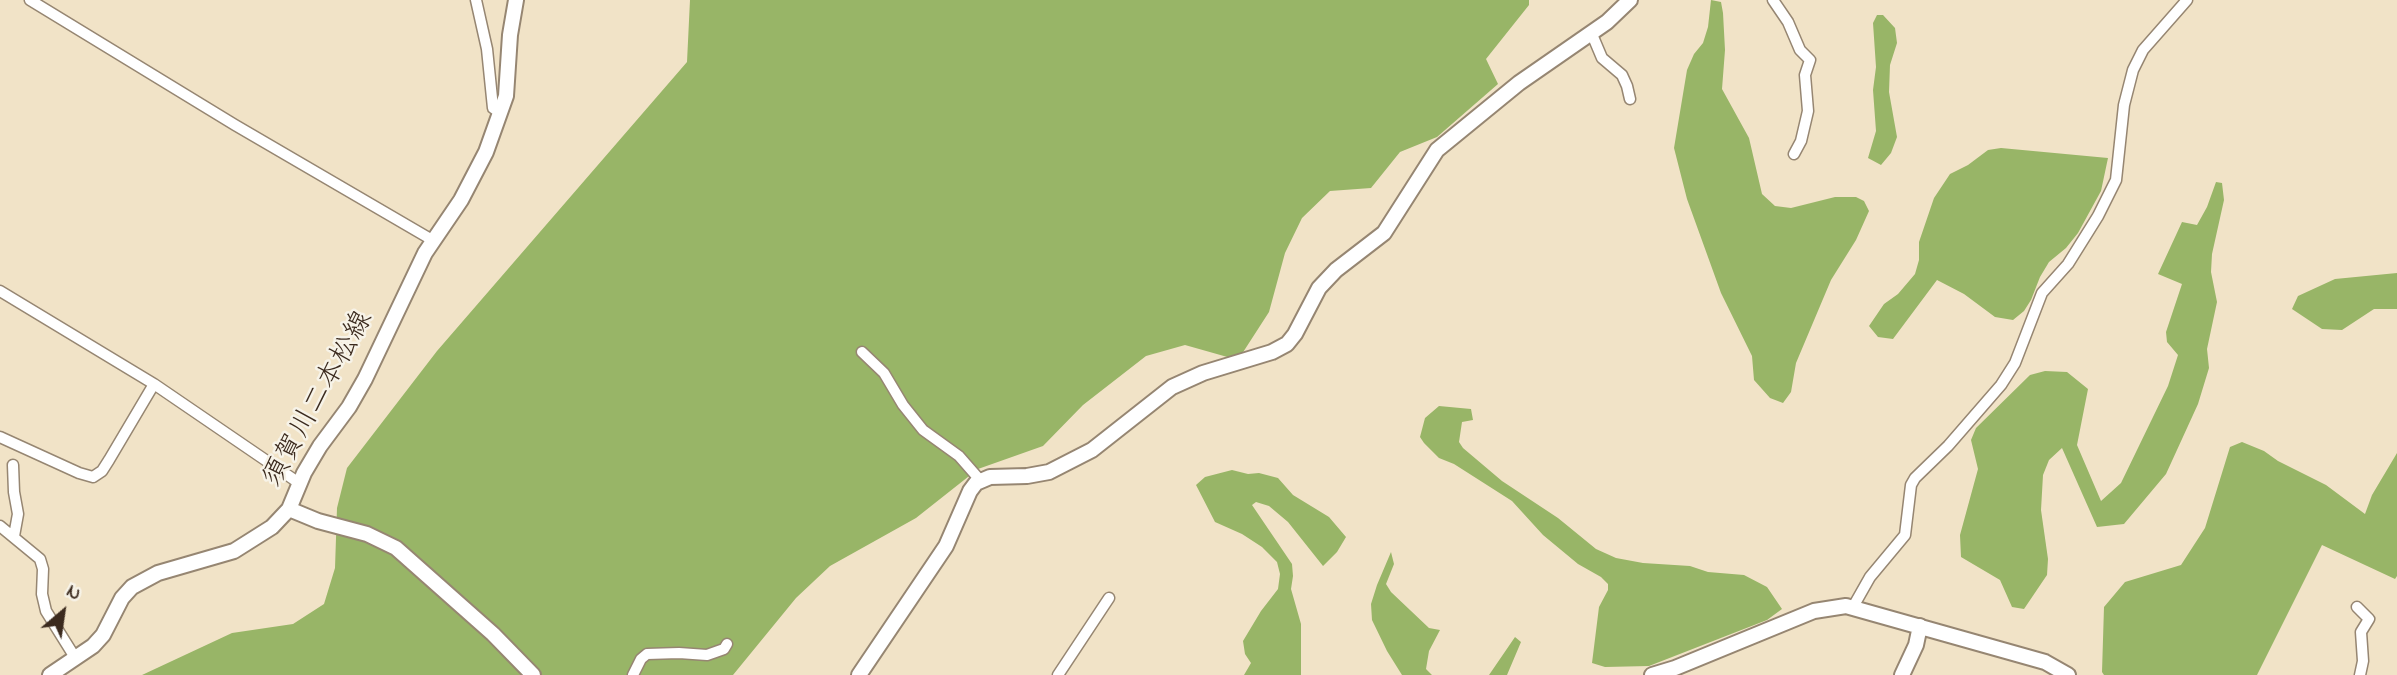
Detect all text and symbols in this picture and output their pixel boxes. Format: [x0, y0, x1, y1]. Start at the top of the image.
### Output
street label: 須賀川二本松線 [258, 306, 382, 494]
north arrow [28, 577, 98, 647]
text: N [61, 578, 86, 608]

